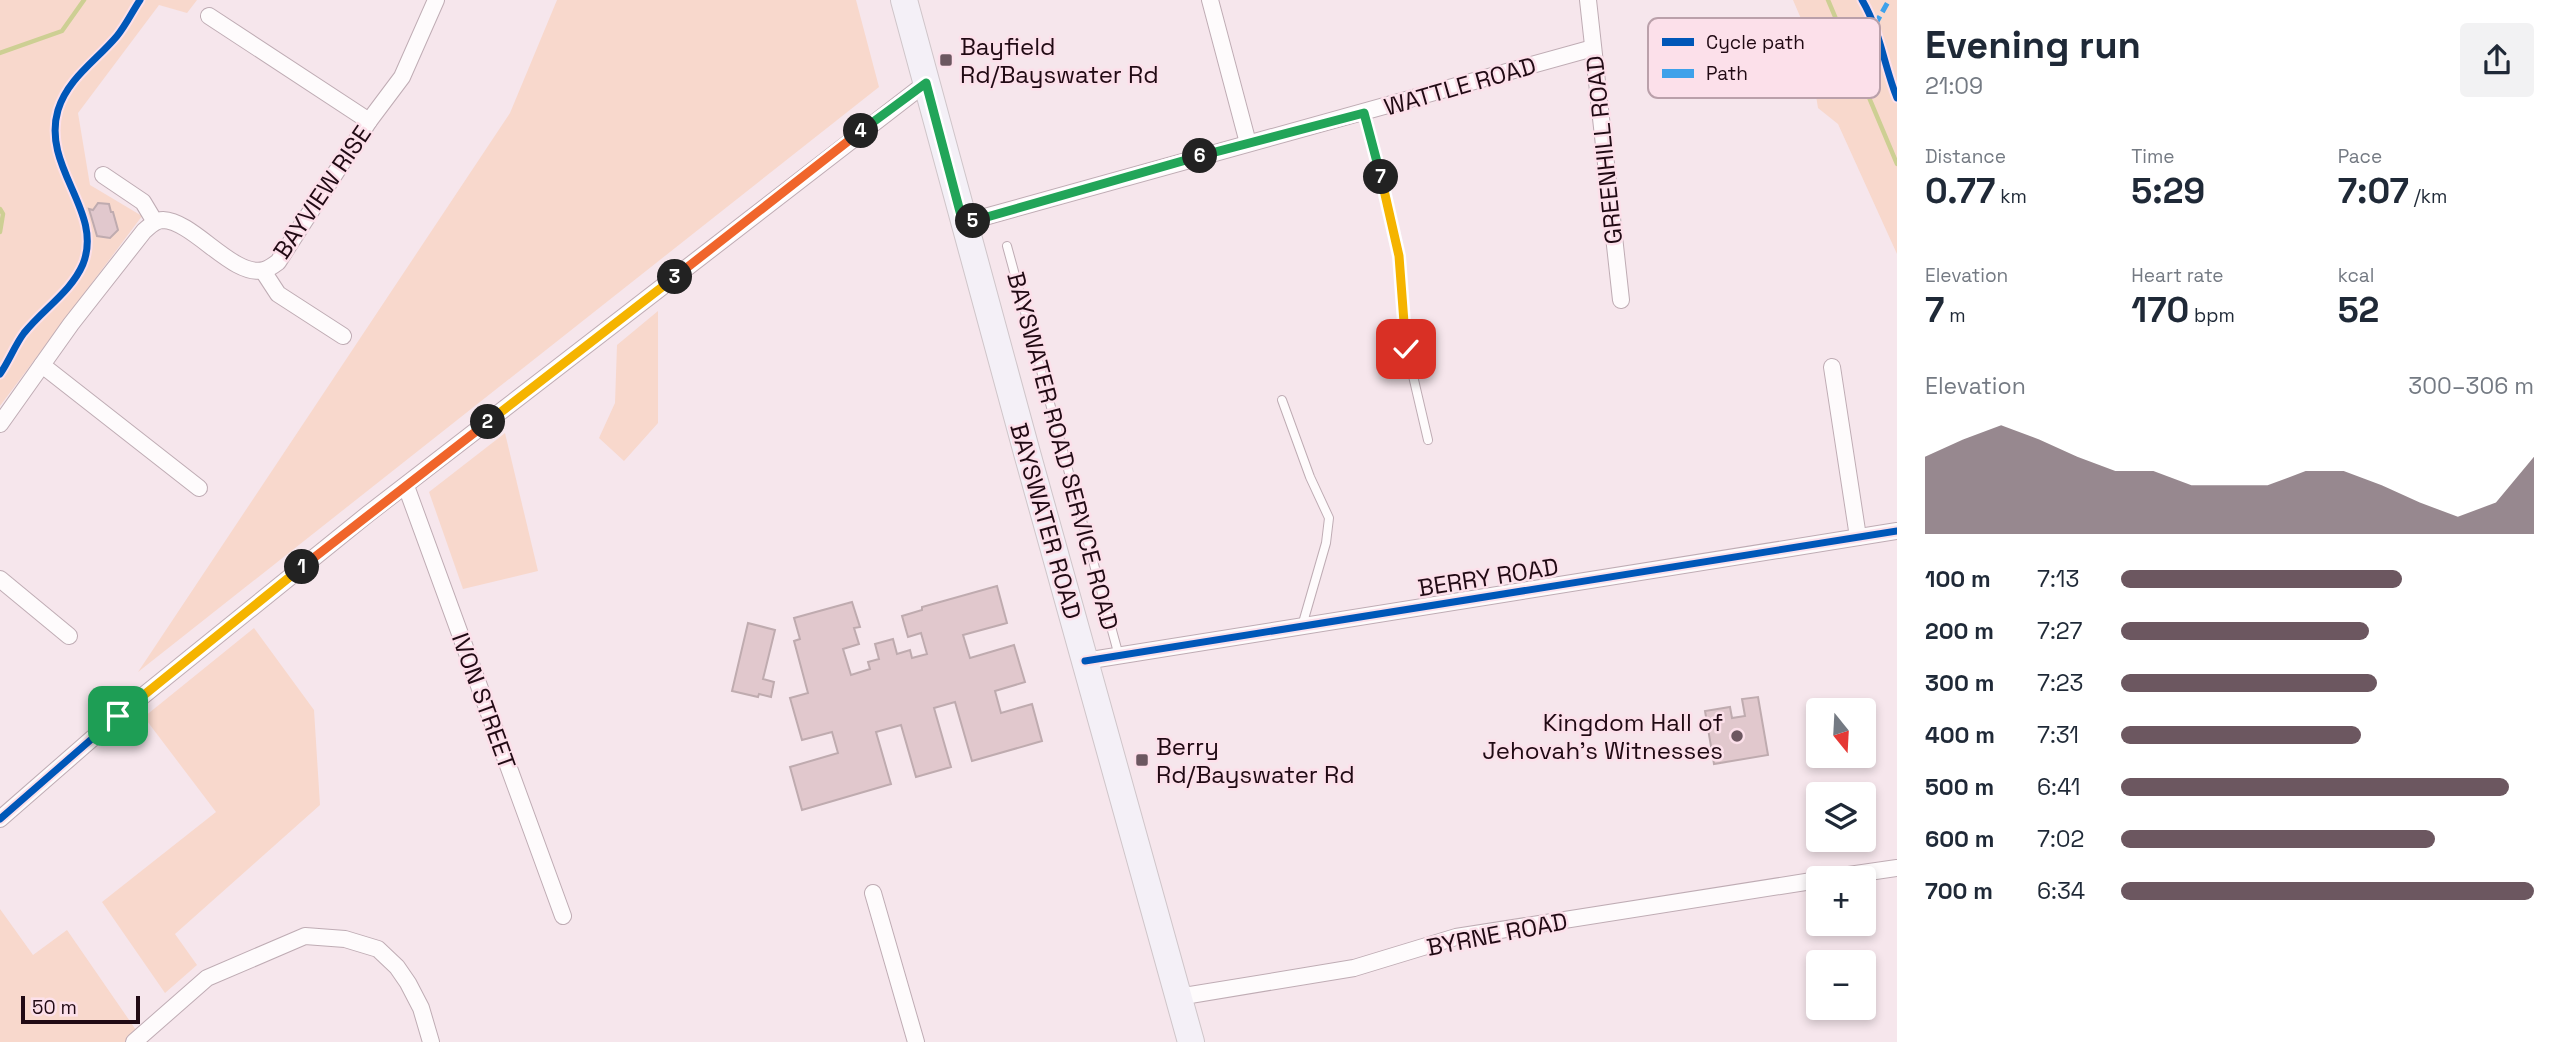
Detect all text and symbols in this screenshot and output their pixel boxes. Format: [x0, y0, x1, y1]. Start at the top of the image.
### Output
legend [1648, 18, 1880, 98]
text: Evening run [1925, 21, 2141, 69]
button: share [2460, 23, 2534, 97]
text: Cycle path [1706, 30, 1805, 55]
place label: Bayfield Rd/Bayswater Rd [960, 31, 1159, 90]
street label: WATTLE ROAD [1380, 50, 1540, 122]
marker: Bayfield Rd/Bayswater Rd [938, 52, 954, 68]
street label: GREENHILL ROAD [1579, 54, 1629, 246]
text: Path [1706, 61, 1748, 86]
text: 21:09 [1925, 71, 1983, 101]
pin: 4 [844, 114, 878, 148]
text: 4 [854, 118, 867, 143]
street label: BAYVIEW RISE [266, 119, 378, 265]
pin: 6 [1182, 138, 1218, 174]
text: 6 [1194, 143, 1205, 168]
text: Distance [1925, 144, 2006, 169]
text: Time [2131, 144, 2175, 169]
text: Pace [2338, 144, 2382, 169]
pin: 7 [1364, 160, 1398, 194]
text: 7 [1375, 164, 1386, 189]
text: 0.77 [1925, 169, 1995, 213]
text: 5:29 [2131, 169, 2205, 213]
text: 7:07 [2338, 169, 2409, 213]
text: km [1995, 184, 2027, 209]
text: /km [2409, 184, 2447, 209]
pin: 5 [956, 204, 990, 238]
text: 5 [967, 208, 978, 233]
pin: 3 [658, 260, 692, 294]
text: Elevation [1925, 263, 2008, 288]
text: Heart rate [2131, 263, 2224, 288]
text: kcal [2338, 263, 2374, 288]
text: 3 [669, 264, 680, 289]
street label: BAYSWATER ROAD SERVICE ROAD [1001, 269, 1125, 633]
text: 7 [1925, 288, 1944, 332]
text: 170 [2131, 288, 2189, 332]
text: 52 [2338, 288, 2379, 332]
text: m [1944, 303, 1966, 328]
text: bpm [2189, 303, 2235, 328]
pin [1376, 319, 1436, 379]
icon: check [1387, 330, 1425, 368]
text: Elevation [1925, 371, 2026, 401]
text: 300–306 m [2408, 371, 2534, 401]
pin: 2 [470, 404, 505, 440]
text: 2 [482, 409, 493, 434]
street label: BAYSWATER ROAD [1004, 420, 1088, 622]
pin: 1 [284, 550, 320, 584]
street label: BERRY ROAD [1416, 551, 1560, 603]
text: 1 [297, 554, 306, 579]
text: 100 m [1925, 564, 1991, 594]
text: 7:13 [2037, 564, 2079, 594]
text: 200 m [1925, 616, 1994, 646]
text: 7:27 [2037, 616, 2082, 646]
street label: IVON STREET [445, 629, 523, 773]
text: 300 m [1925, 668, 1994, 698]
text: 7:23 [2037, 668, 2083, 698]
pin [88, 686, 148, 746]
icon: arrive [99, 697, 137, 735]
north arrow [1806, 698, 1876, 768]
map controls [1806, 698, 1876, 1020]
place label: Kingdom Hall of Jehovah's Witnesses [1482, 707, 1723, 766]
text: 400 m [1925, 720, 1995, 750]
text: 7:31 [2037, 720, 2079, 750]
marker: Kingdom Hall of Jehovah's Witnesses [1729, 728, 1745, 744]
place label: Berry Rd/Bayswater Rd [1156, 731, 1355, 790]
marker: Berry Rd/Bayswater Rd [1134, 752, 1150, 768]
text: 500 m [1925, 772, 1994, 802]
text: 6:41 [2037, 772, 2080, 802]
button: layers [1806, 782, 1876, 852]
text: 600 m [1925, 824, 1995, 854]
text: 7:02 [2037, 824, 2084, 854]
button: + [1806, 866, 1876, 936]
text: 700 m [1925, 876, 1993, 906]
text: 6:34 [2037, 876, 2085, 906]
street label: BYRNE ROAD [1424, 905, 1570, 963]
button: − [1806, 950, 1876, 1020]
scale bar [21, 993, 140, 1025]
text: 50 m [32, 995, 77, 1020]

